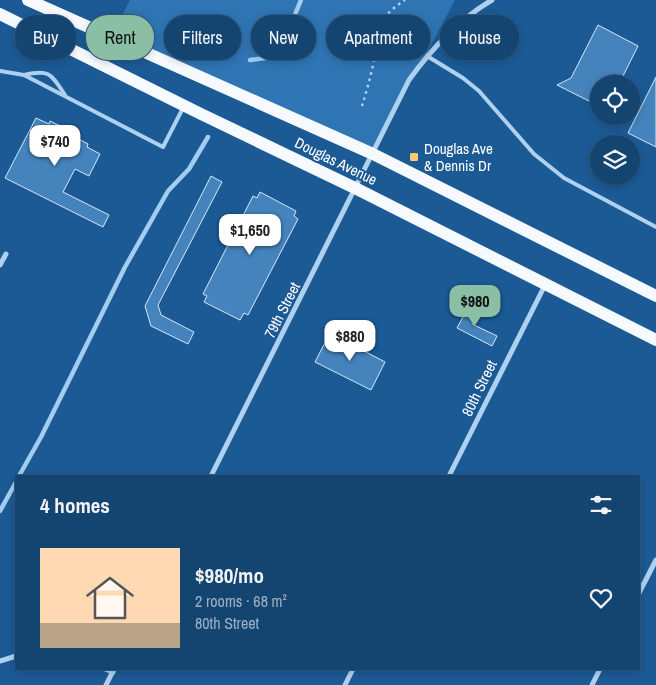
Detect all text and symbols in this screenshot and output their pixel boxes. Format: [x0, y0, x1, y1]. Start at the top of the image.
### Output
chip: Buy [15, 15, 76, 60]
chip: Rent [86, 15, 154, 60]
chip: Filters [164, 15, 241, 60]
chip: New [251, 15, 316, 60]
chip: Apartment [326, 15, 430, 60]
chip: House [440, 15, 519, 60]
map controls [590, 75, 640, 185]
button: locate [590, 75, 640, 125]
pin: $740 [25, 124, 85, 167]
text: $740 [40, 130, 70, 152]
street label: Douglas Avenue [291, 132, 381, 190]
button: layers [590, 135, 640, 185]
place label: Douglas Ave & Dennis Dr [424, 138, 493, 176]
marker: Douglas Ave & Dennis Dr [408, 151, 420, 163]
pin: $1,650 [209, 214, 291, 256]
text: $1,650 [230, 219, 270, 241]
street label: 79th Street [259, 278, 305, 342]
pin: $980 [445, 284, 505, 327]
text: $980 [460, 290, 490, 312]
pin: $880 [320, 320, 380, 362]
text: $880 [335, 325, 365, 347]
street label: 80th Street [456, 356, 502, 420]
text: 4 homes [40, 491, 110, 520]
icon: filters [587, 491, 615, 519]
text: $980/mo [195, 561, 264, 590]
icon: home [80, 568, 140, 628]
icon: heart [587, 584, 615, 612]
text: 2 rooms · 68 m² [195, 590, 287, 612]
text: 80th Street [195, 612, 259, 634]

